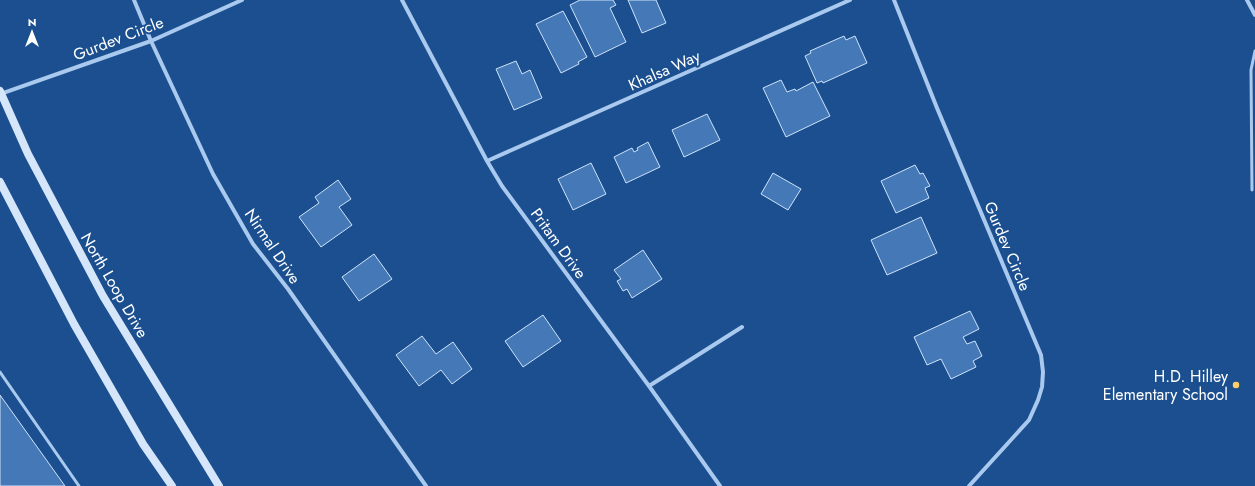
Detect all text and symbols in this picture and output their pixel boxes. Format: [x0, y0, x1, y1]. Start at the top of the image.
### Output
street label: Gurdev Circle [70, 11, 167, 66]
north arrow [12, 12, 52, 52]
text: N [28, 14, 36, 30]
street label: Khalsa Way [625, 44, 705, 97]
street label: Gurdev Circle [978, 198, 1037, 294]
street label: Pritam Drive [525, 203, 592, 283]
street label: Nirmal Drive [239, 204, 306, 288]
street label: North Loop Drive [75, 228, 154, 342]
place label: H.D. Hilley Elementary School [1103, 365, 1229, 406]
marker: H.D. Hilley Elementary School [1231, 380, 1241, 390]

